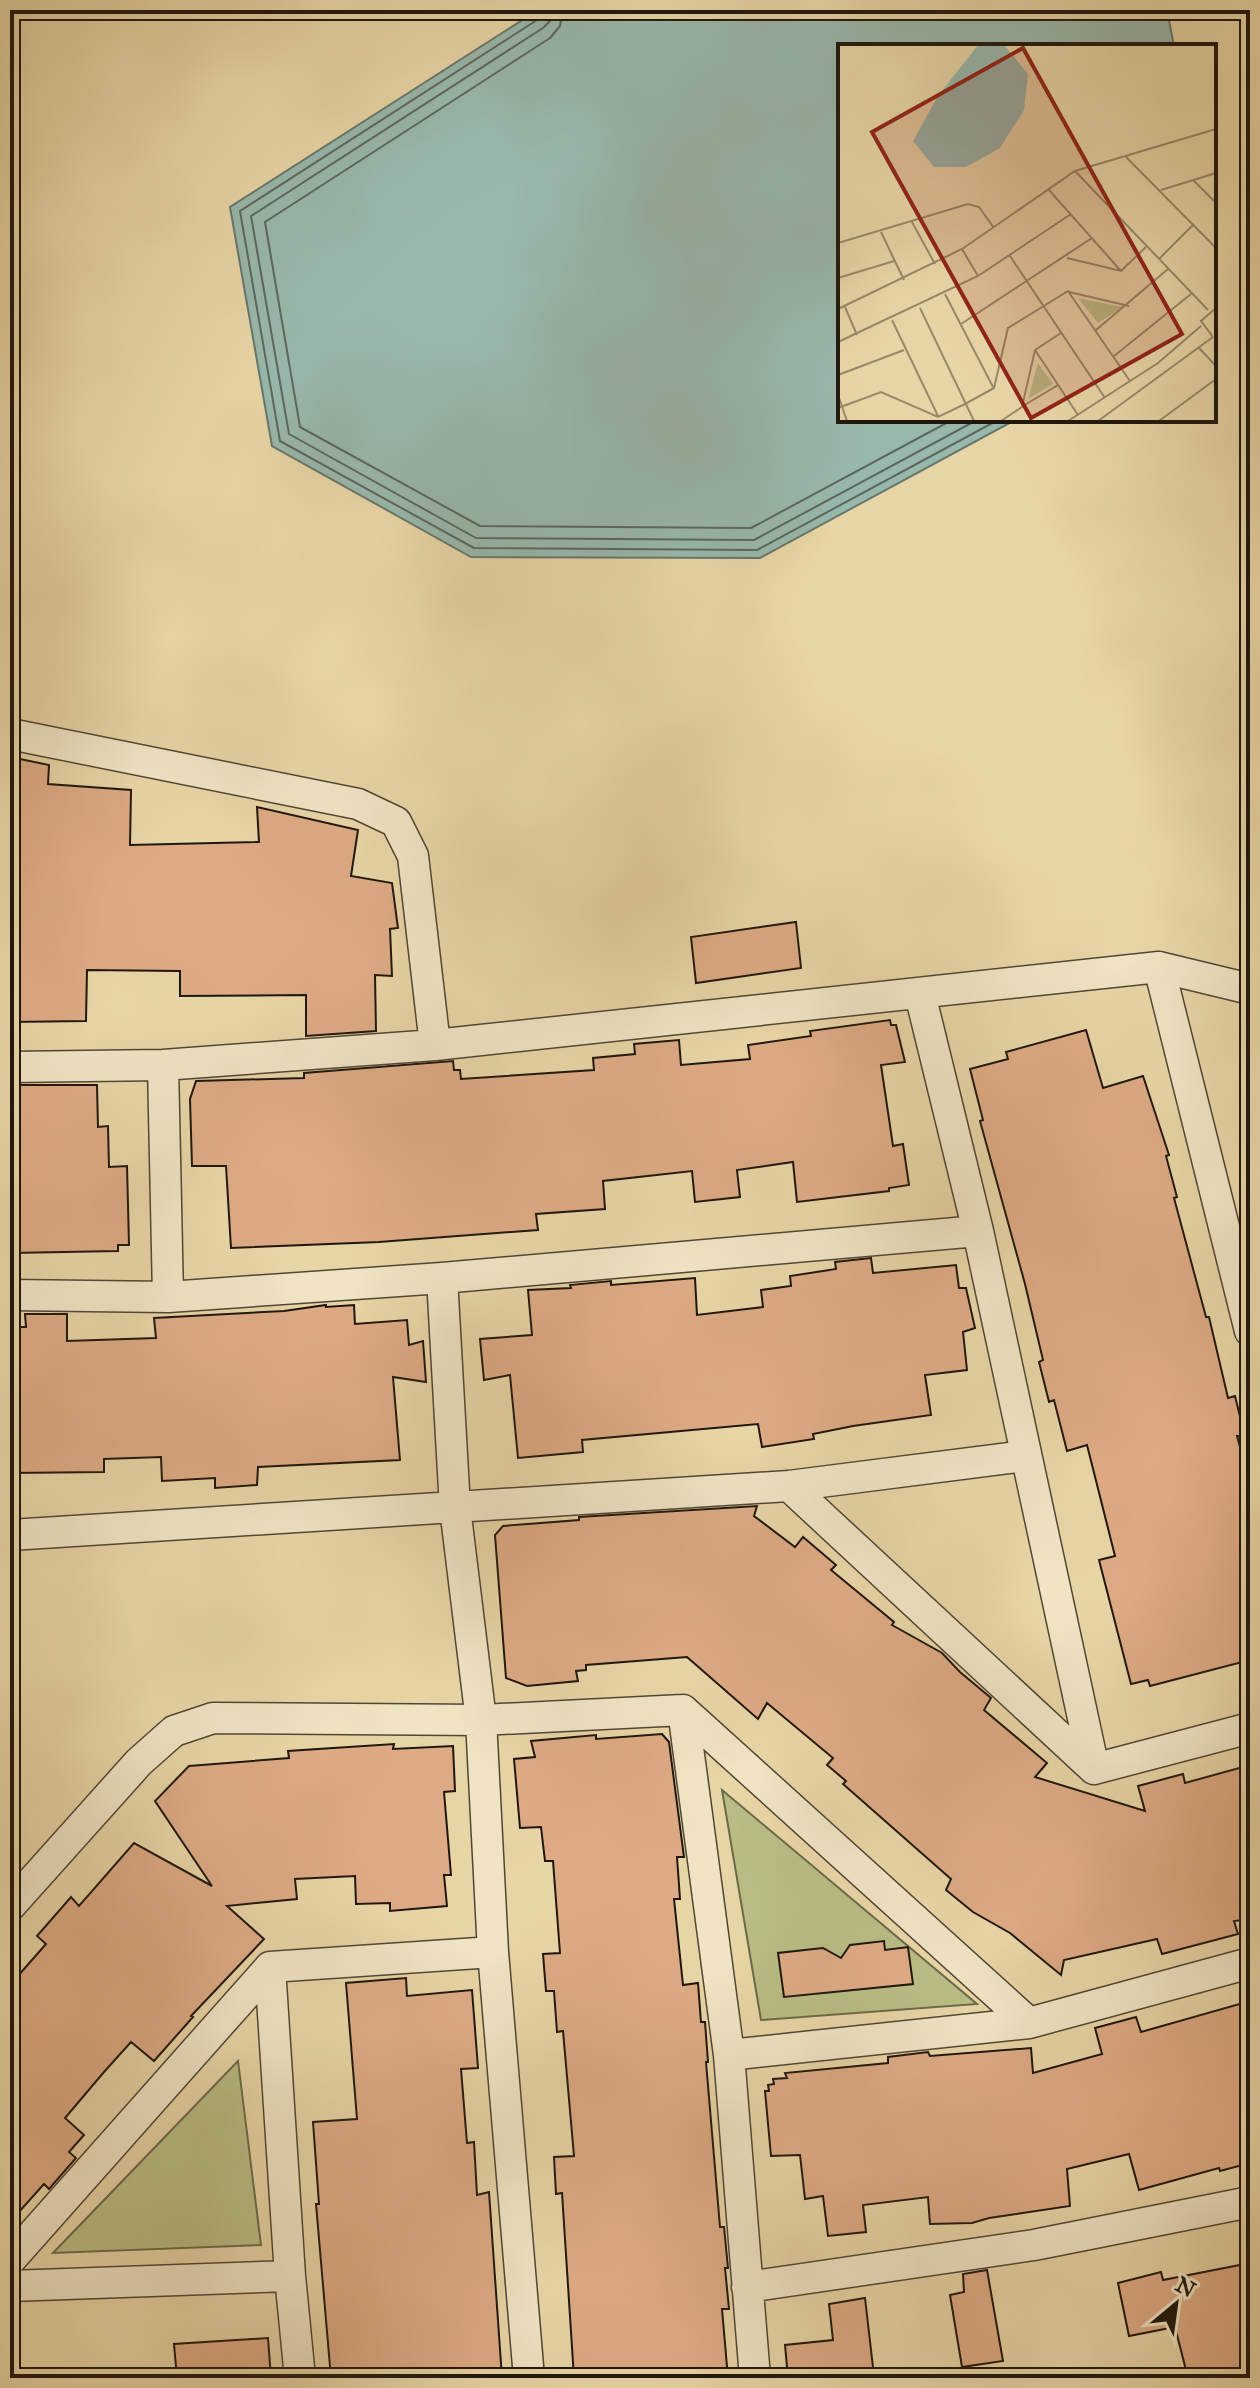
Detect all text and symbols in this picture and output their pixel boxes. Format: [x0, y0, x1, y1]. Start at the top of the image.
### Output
inset map [838, 44, 1216, 422]
north arrow [1136, 2264, 1216, 2344]
text: N [1171, 2271, 1200, 2303]

